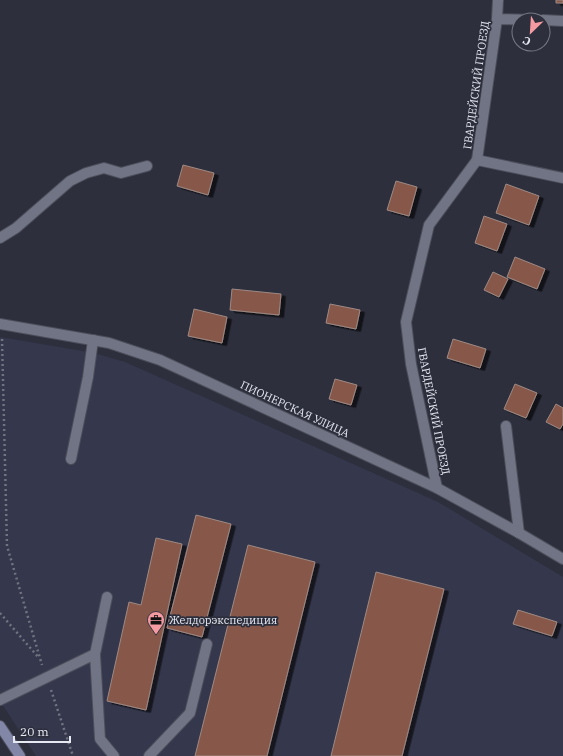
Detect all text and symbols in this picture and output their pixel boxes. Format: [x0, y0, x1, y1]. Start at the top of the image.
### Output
north arrow [511, 12, 551, 52]
street label: ГВАРДЕЙСКИЙ ПРОЕЗД [460, 20, 492, 150]
text: С [520, 33, 533, 49]
street label: ГВАРДЕЙСКИЙ ПРОЕЗД [415, 346, 453, 476]
street label: ПИОНЕРСКАЯ УЛИЦА [238, 378, 352, 441]
office icon: Желдорэкспедиция [146, 610, 166, 635]
place label: Желдорэкспедиция [169, 613, 277, 627]
scale bar [14, 718, 70, 744]
text: 20 m [20, 724, 49, 739]

